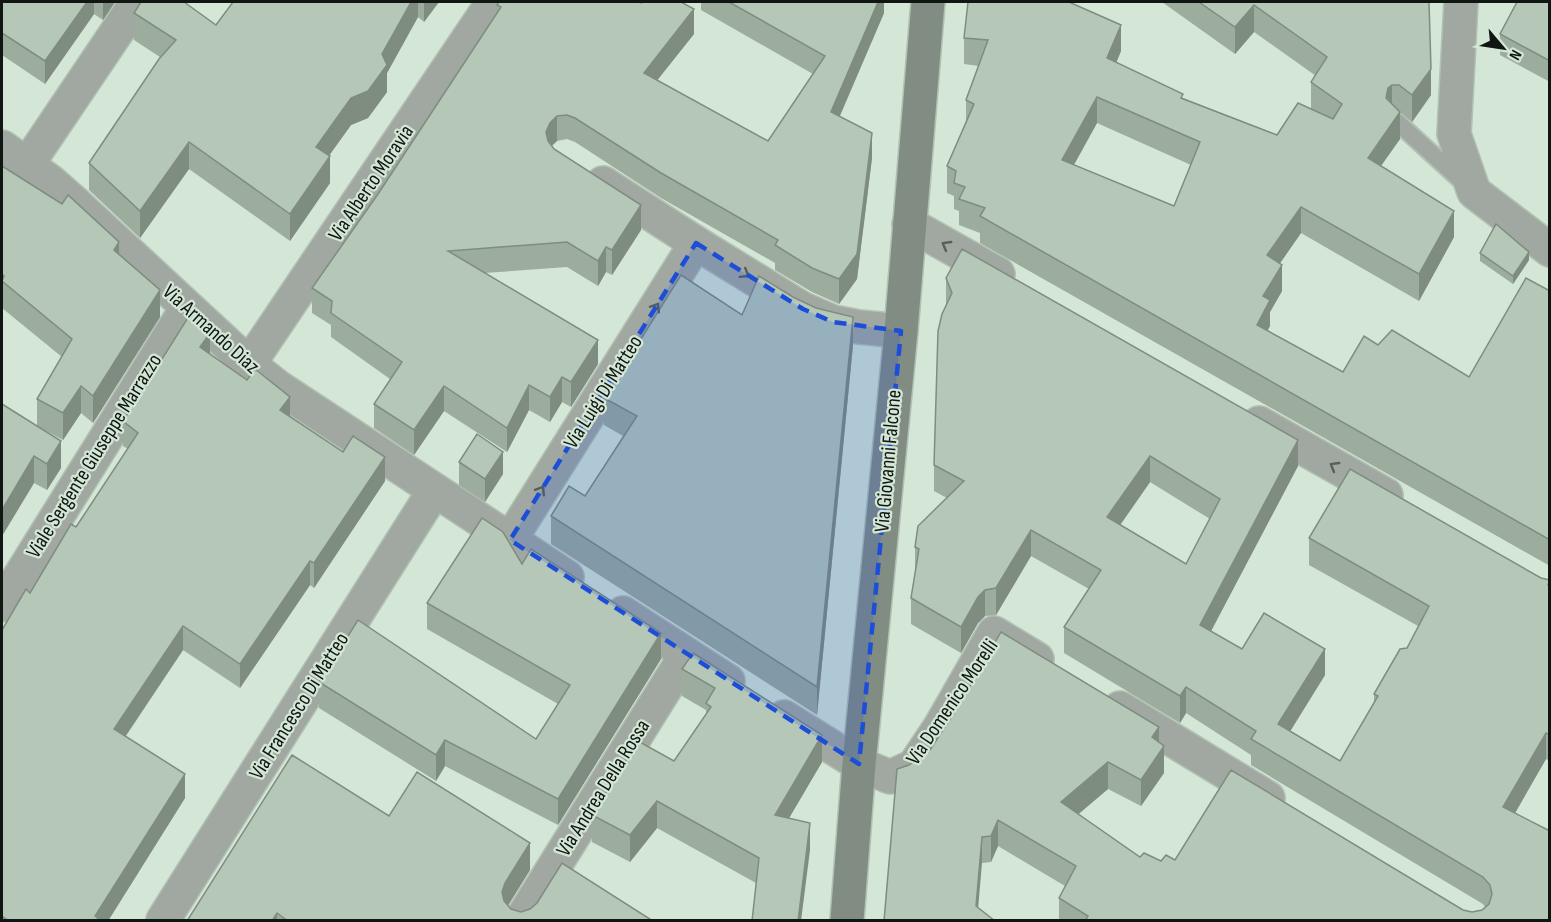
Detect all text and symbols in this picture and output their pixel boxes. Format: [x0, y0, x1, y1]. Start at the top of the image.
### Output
north arrow [1473, 18, 1533, 78]
text: N [1504, 46, 1525, 63]
street label: Via Alberto Moravia [323, 120, 419, 246]
one-way arrow [942, 241, 952, 252]
one-way arrow [739, 266, 749, 278]
street label: Via Armando Diaz [158, 279, 265, 379]
one-way arrow [648, 303, 660, 313]
street label: Via Luigi Di Matteo [558, 331, 648, 453]
street label: Viale Sergente Giuseppe Marrazzo [21, 349, 167, 563]
street label: Via Giovanni Falcone [869, 389, 907, 533]
one-way arrow [1330, 462, 1341, 473]
one-way arrow [534, 486, 545, 497]
street label: Via Francesco Di Matteo [244, 628, 354, 784]
street label: Via Domenico Morelli [901, 634, 1003, 770]
street label: Via Andrea Della Rossa [551, 715, 655, 861]

